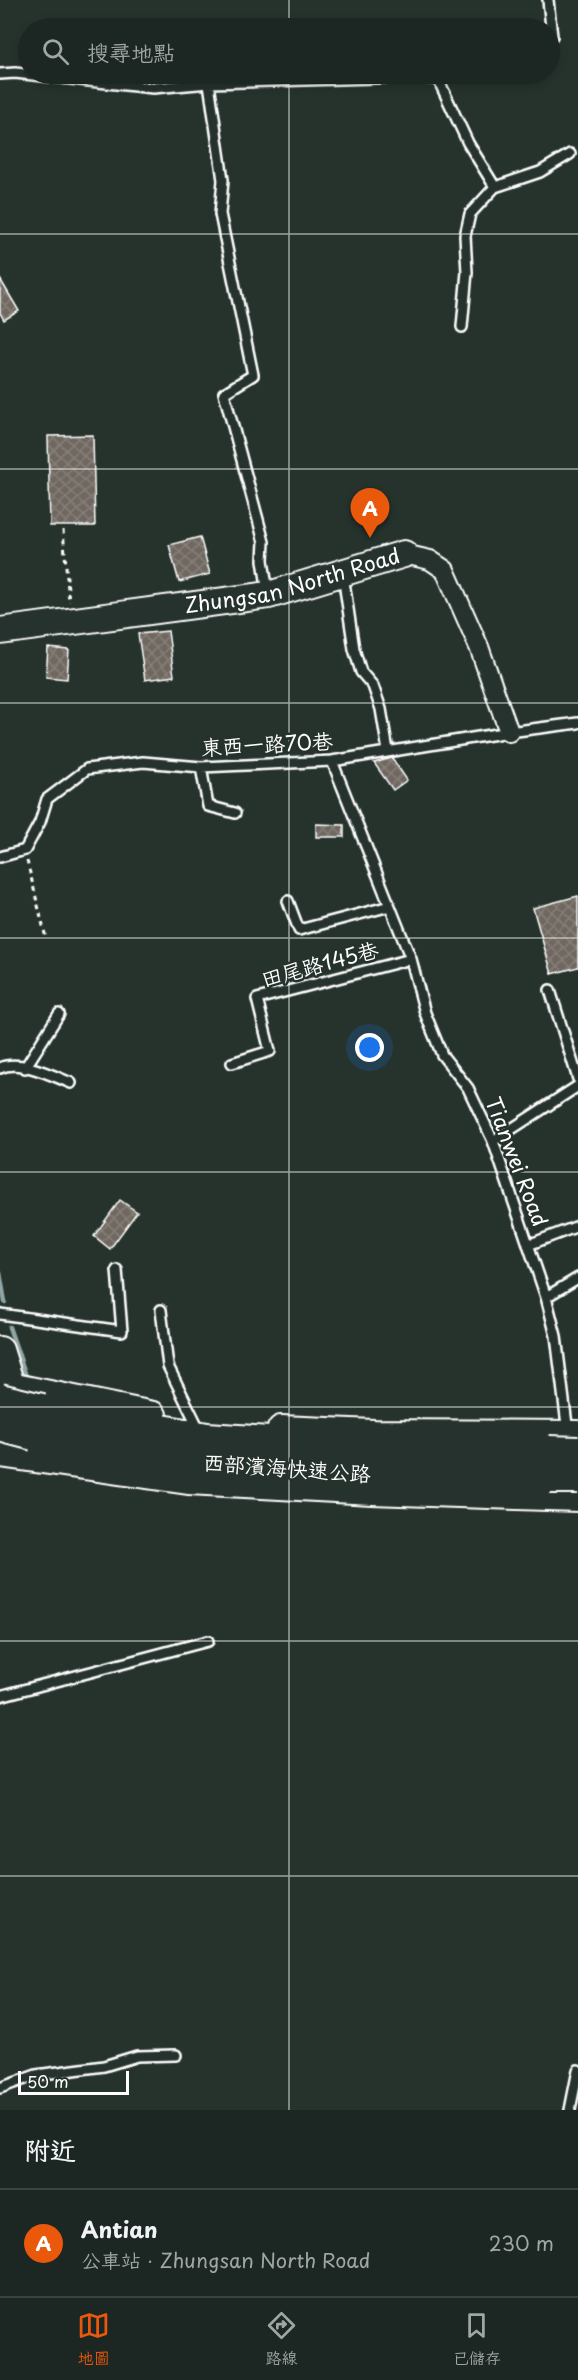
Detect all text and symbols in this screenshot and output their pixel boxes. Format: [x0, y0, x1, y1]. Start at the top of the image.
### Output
search box [18, 18, 560, 84]
icon: search [39, 35, 72, 68]
text: 搜尋地點 [87, 35, 175, 68]
pin: A [350, 488, 389, 538]
street label: Zhungsan North Road [182, 538, 403, 620]
street label: 東西一路70巷 [200, 724, 334, 762]
street label: 田尾路145巷 [257, 932, 382, 994]
your location [355, 1033, 384, 1062]
street label: Tianwei Road [478, 1092, 557, 1231]
street label: 西部濱海快速公路 [202, 1445, 372, 1489]
scale bar [18, 2068, 129, 2096]
text: 50 m [27, 2069, 68, 2093]
text: 附近 [24, 2130, 76, 2169]
text: Antian [81, 2212, 158, 2245]
text: A [36, 2228, 51, 2258]
text: 230 m [489, 2228, 554, 2258]
text: 公車站 · Zhungsan North Road [81, 2245, 370, 2275]
tab: 地圖 [77, 2309, 110, 2369]
tab: 路線 [265, 2309, 298, 2369]
tab: 已儲存 [453, 2309, 501, 2369]

